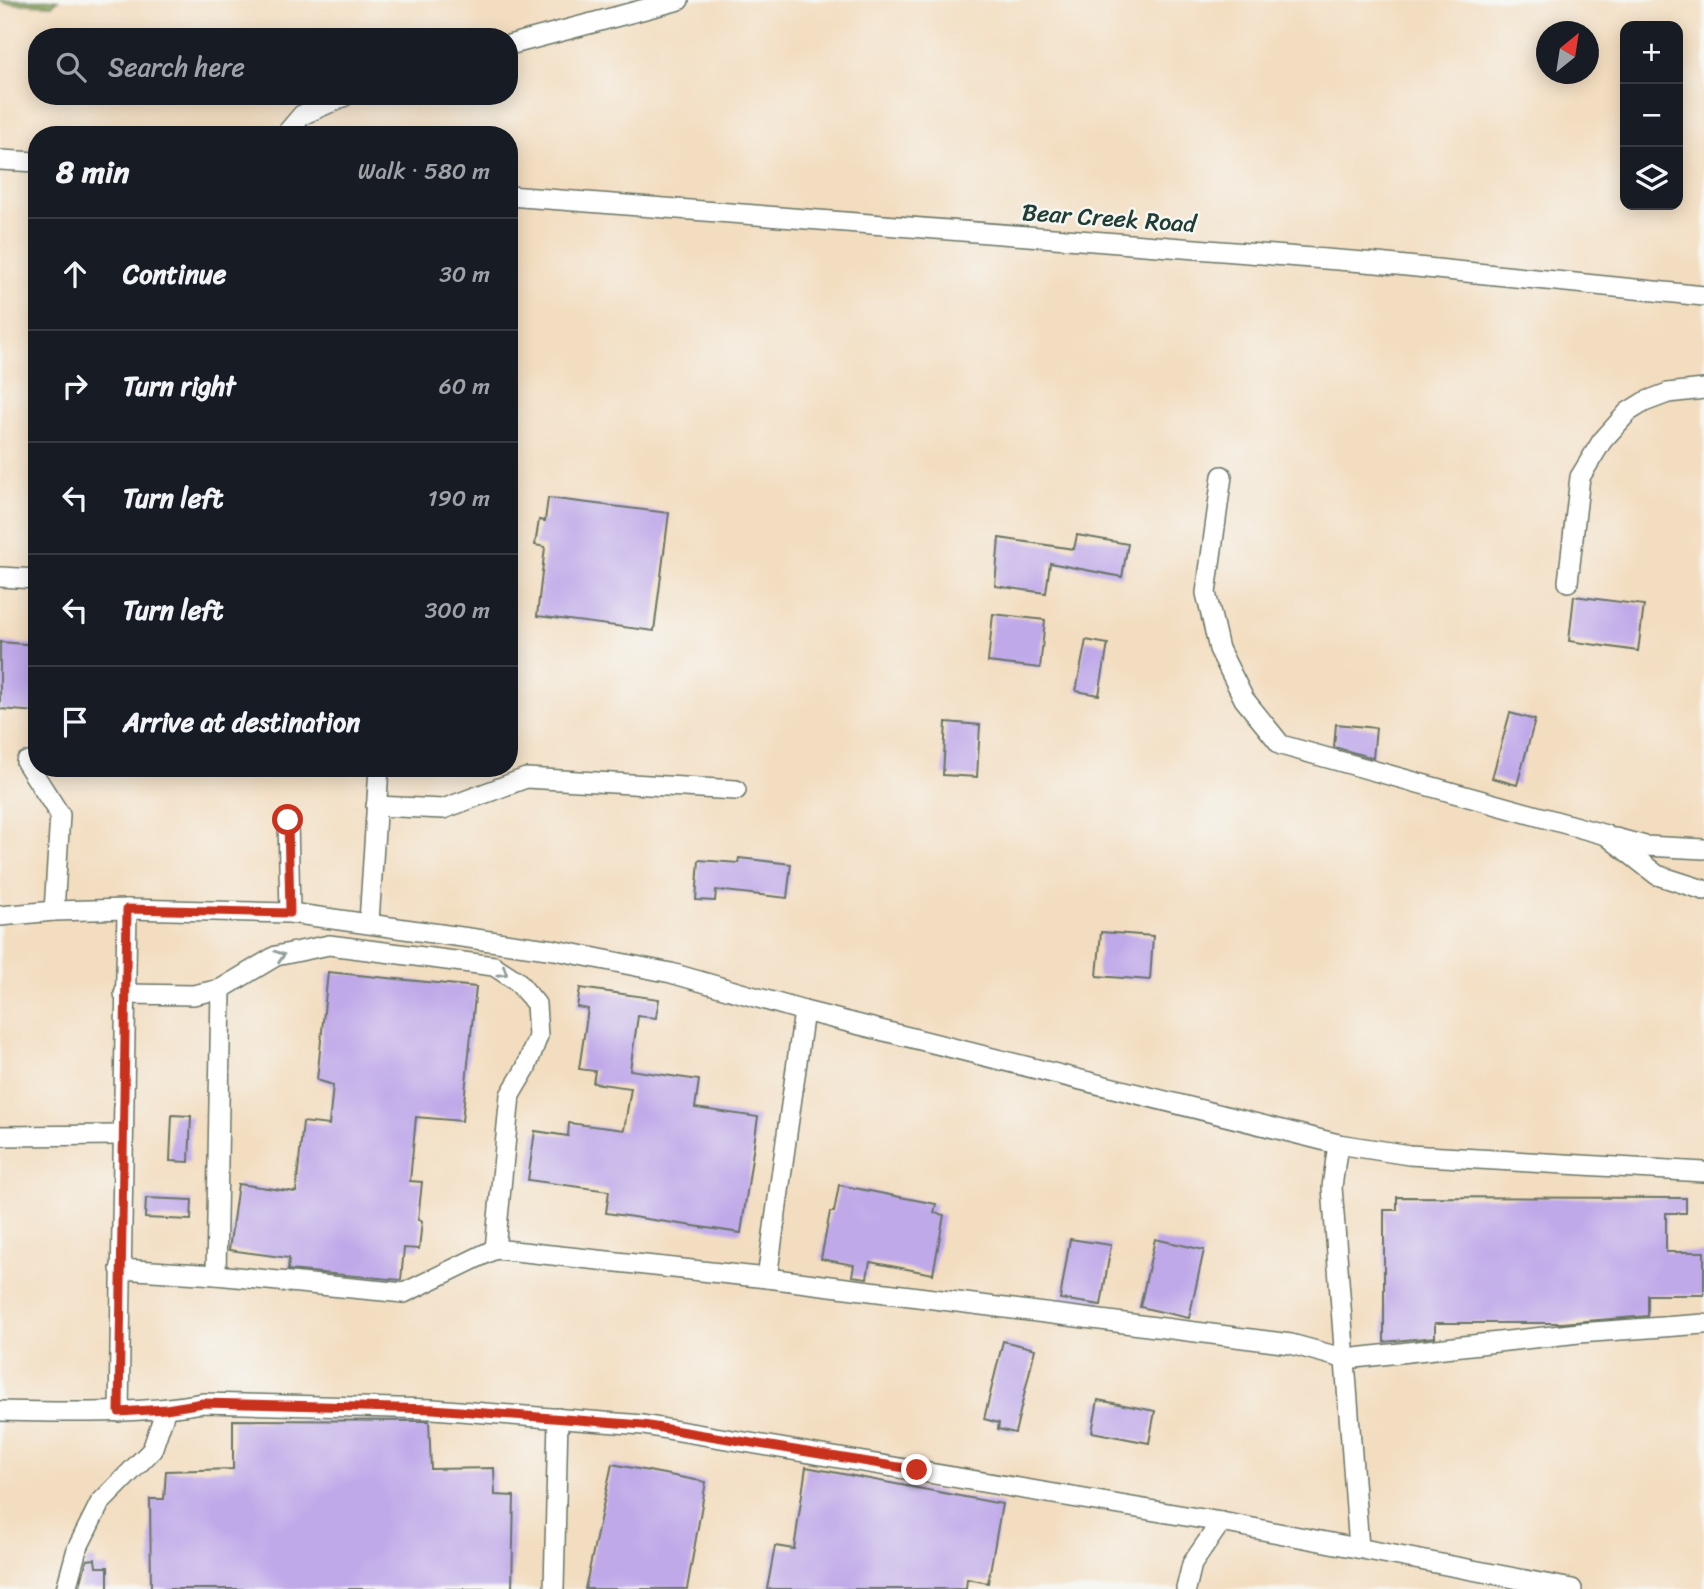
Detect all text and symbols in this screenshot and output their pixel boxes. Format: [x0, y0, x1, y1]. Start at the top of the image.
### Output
north arrow [1536, 21, 1599, 84]
map controls [1620, 21, 1683, 210]
button: + [1620, 21, 1683, 84]
search box [28, 28, 518, 105]
text: Search here [108, 44, 245, 90]
icon: search [52, 48, 90, 86]
button: − [1620, 84, 1683, 147]
text: 8 min [56, 145, 129, 199]
button: layers [1620, 147, 1683, 210]
text: Walk · 580 m [358, 151, 490, 192]
street label: Bear Creek Road [1020, 191, 1200, 245]
text: Continue [123, 251, 226, 297]
text: 30 m [439, 254, 490, 295]
icon: ahead [56, 255, 94, 293]
text: Turn right [123, 363, 236, 409]
text: 60 m [439, 366, 490, 407]
icon: right [56, 367, 94, 405]
text: Turn left [123, 475, 223, 521]
text: 190 m [428, 478, 490, 519]
icon: left [56, 479, 94, 517]
text: Turn left [123, 587, 223, 633]
text: 300 m [425, 590, 490, 631]
icon: left [56, 591, 94, 629]
text: Arrive at destination [123, 699, 360, 745]
icon: arrive [56, 703, 94, 741]
route start [272, 804, 303, 835]
one-way arrow [274, 950, 286, 965]
one-way arrow [495, 963, 508, 976]
route end [901, 1454, 932, 1485]

